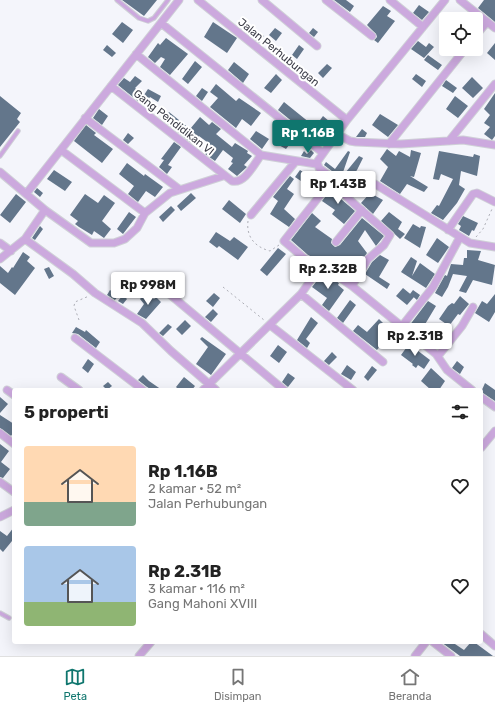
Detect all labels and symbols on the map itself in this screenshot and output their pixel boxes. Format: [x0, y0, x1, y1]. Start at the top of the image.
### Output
street label: Jalan Perhubungan [235, 16, 322, 89]
street label: Gang Pendidikan VI [131, 87, 217, 158]
pin: Rp 1.16B [267, 120, 349, 154]
pin: Rp 1.43B [297, 171, 379, 205]
pin: Rp 2.32B [287, 256, 369, 290]
pin: Rp 998M [111, 272, 185, 306]
pin: Rp 2.31B [374, 323, 456, 357]

